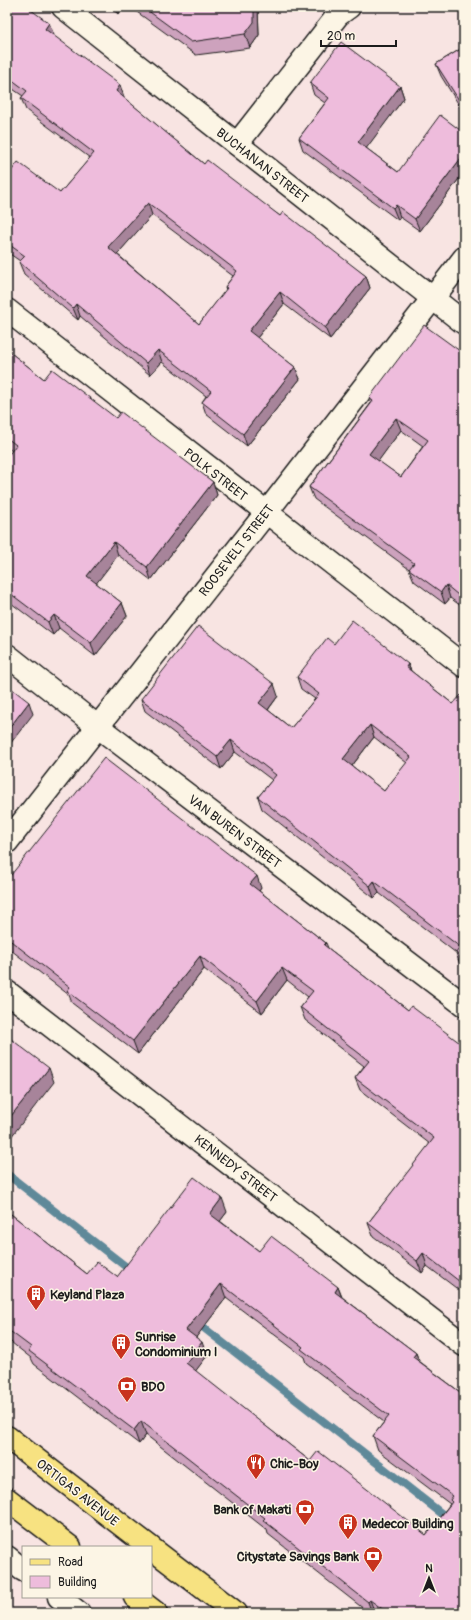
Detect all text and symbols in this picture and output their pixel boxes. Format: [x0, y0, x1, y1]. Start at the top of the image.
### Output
scale bar [321, 22, 396, 48]
text: 20 m [327, 29, 356, 44]
street label: BUCHANAN STREET [213, 125, 312, 207]
street label: POLK STREET [180, 445, 250, 505]
street label: ROOSEVELT STREET [196, 501, 278, 600]
street label: VAN BUREN STREET [185, 792, 284, 872]
street label: KENNEDY STREET [191, 1131, 280, 1206]
building icon: Keyland Plaza [25, 1283, 47, 1311]
place label: Keyland Plaza [50, 1287, 124, 1303]
place label: Sunrise Condominium I [135, 1329, 218, 1360]
building icon: Sunrise Condominium I [110, 1332, 132, 1360]
bank icon: BDO [116, 1375, 138, 1403]
place label: BDO [141, 1379, 166, 1395]
restaurant icon: Chic-Boy [245, 1452, 267, 1480]
street label: ORTIGAS AVENUE [33, 1456, 122, 1530]
place label: Chic-Boy [270, 1456, 319, 1472]
bank icon: Bank of Makati [294, 1498, 316, 1526]
place label: Bank of Makati [213, 1502, 292, 1518]
building icon: Medecor Building [337, 1512, 359, 1540]
place label: Medecor Building [362, 1516, 454, 1532]
bank icon: Citystate Savings Bank [362, 1545, 384, 1573]
legend [22, 1546, 152, 1598]
place label: Citystate Savings Bank [237, 1549, 360, 1565]
text: Road [58, 1555, 83, 1570]
north arrow [409, 1558, 449, 1598]
text: N [425, 1562, 433, 1575]
text: Building [58, 1575, 97, 1590]

